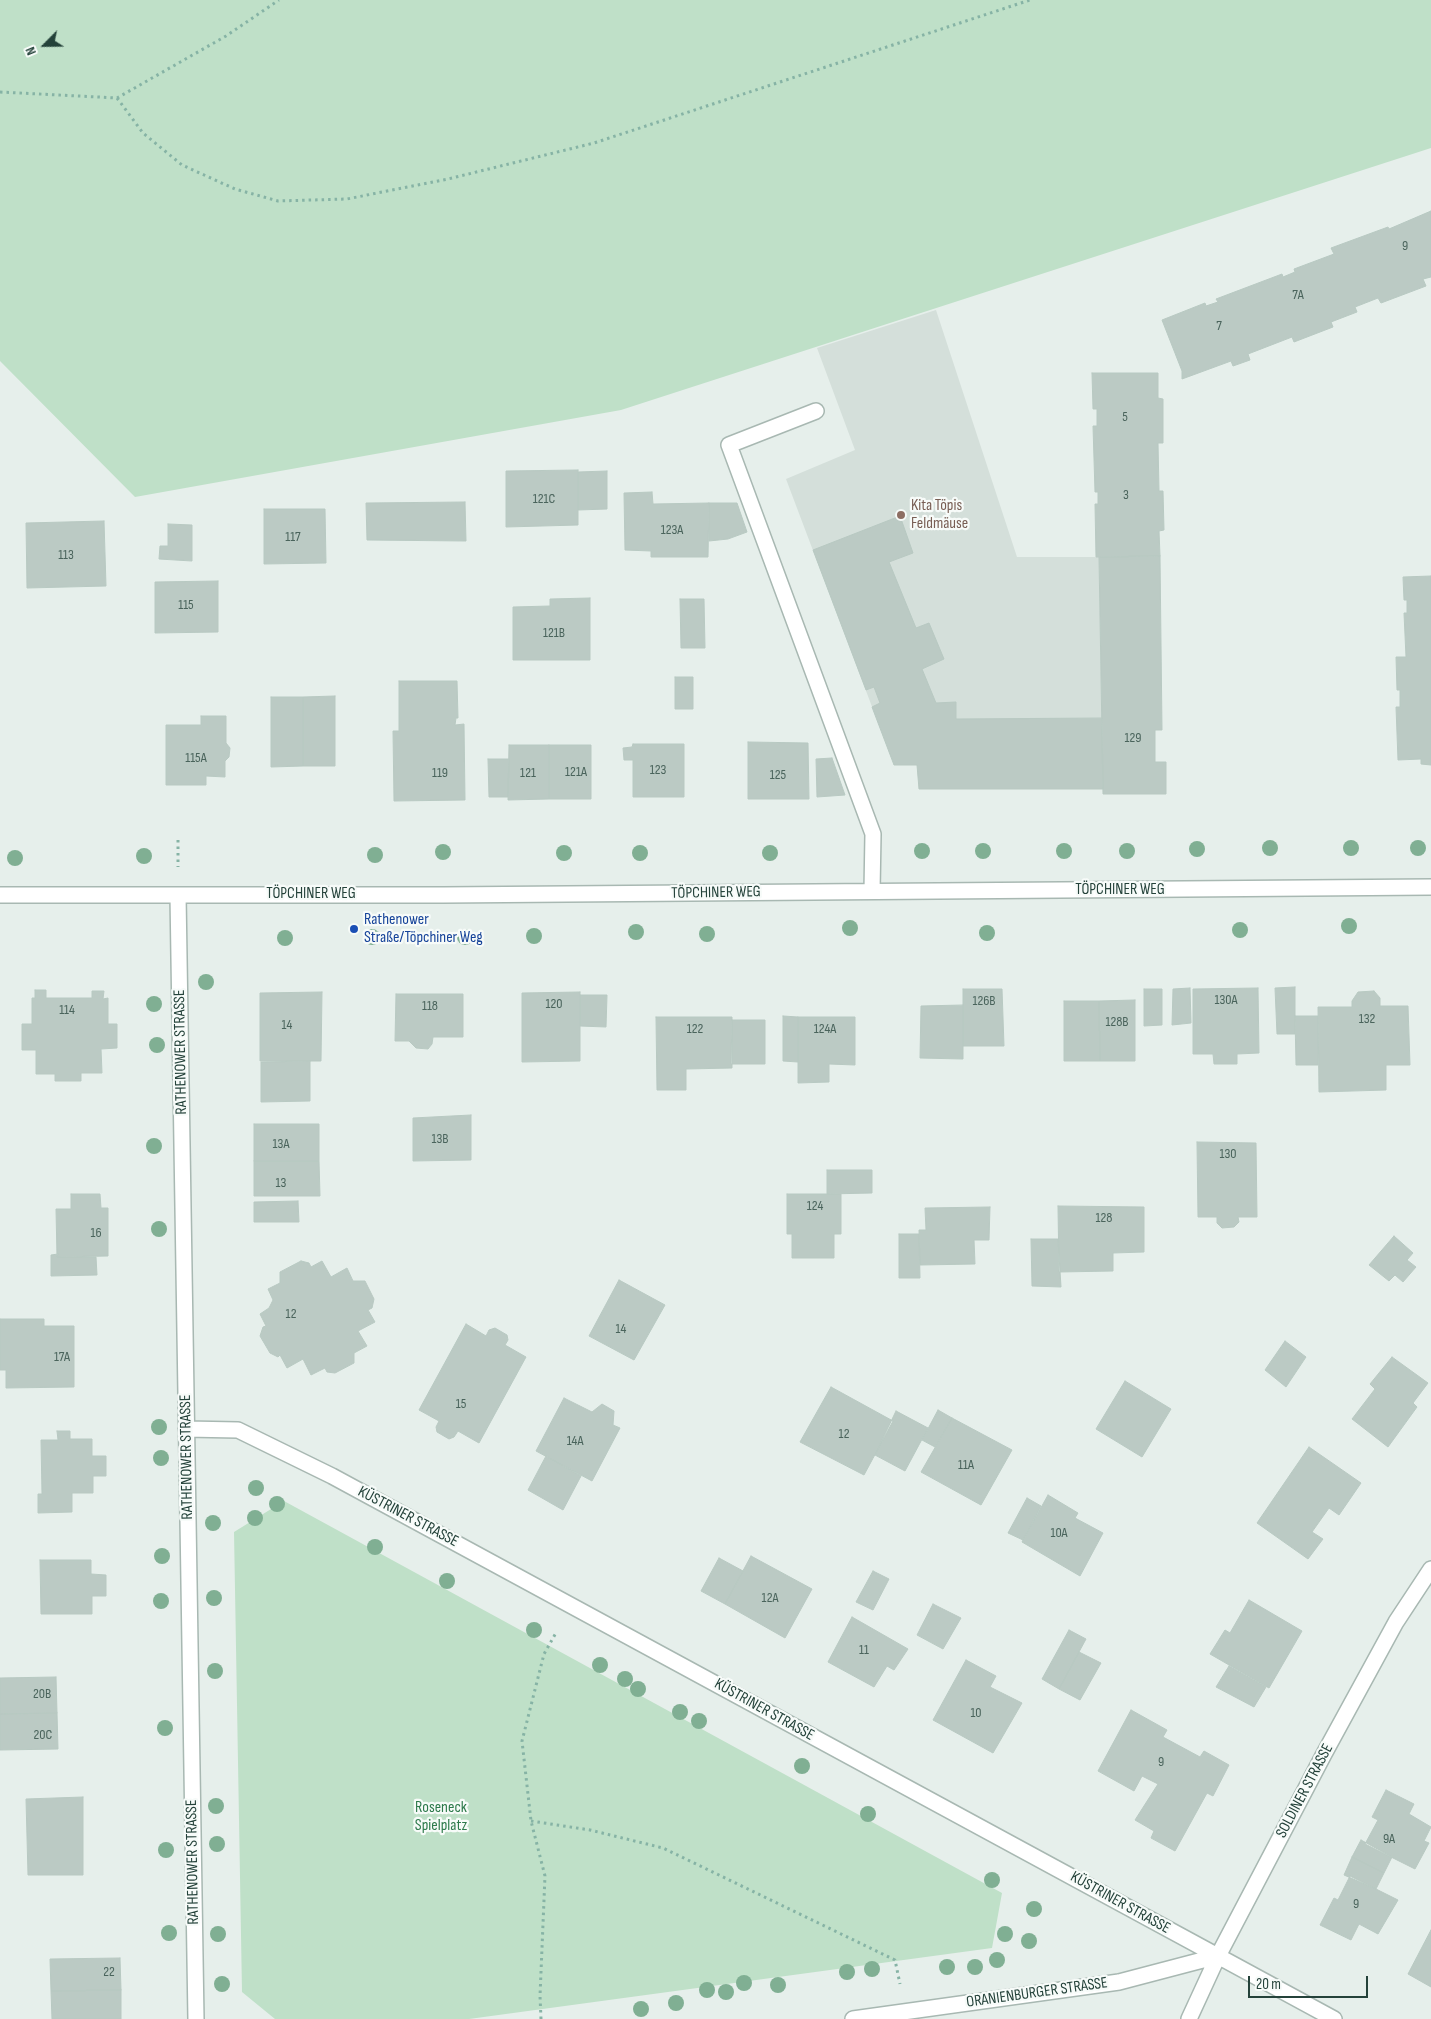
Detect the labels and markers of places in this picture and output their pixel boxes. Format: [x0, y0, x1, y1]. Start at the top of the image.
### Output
place label: Kita Töpis Feldmäuse [911, 496, 968, 534]
marker: Kita Töpis Feldmäuse [895, 509, 907, 521]
place label: Rathenower Straße/Töpchiner Weg [364, 910, 483, 948]
marker: Rathenower Straße/Töpchiner Weg [348, 923, 360, 935]

